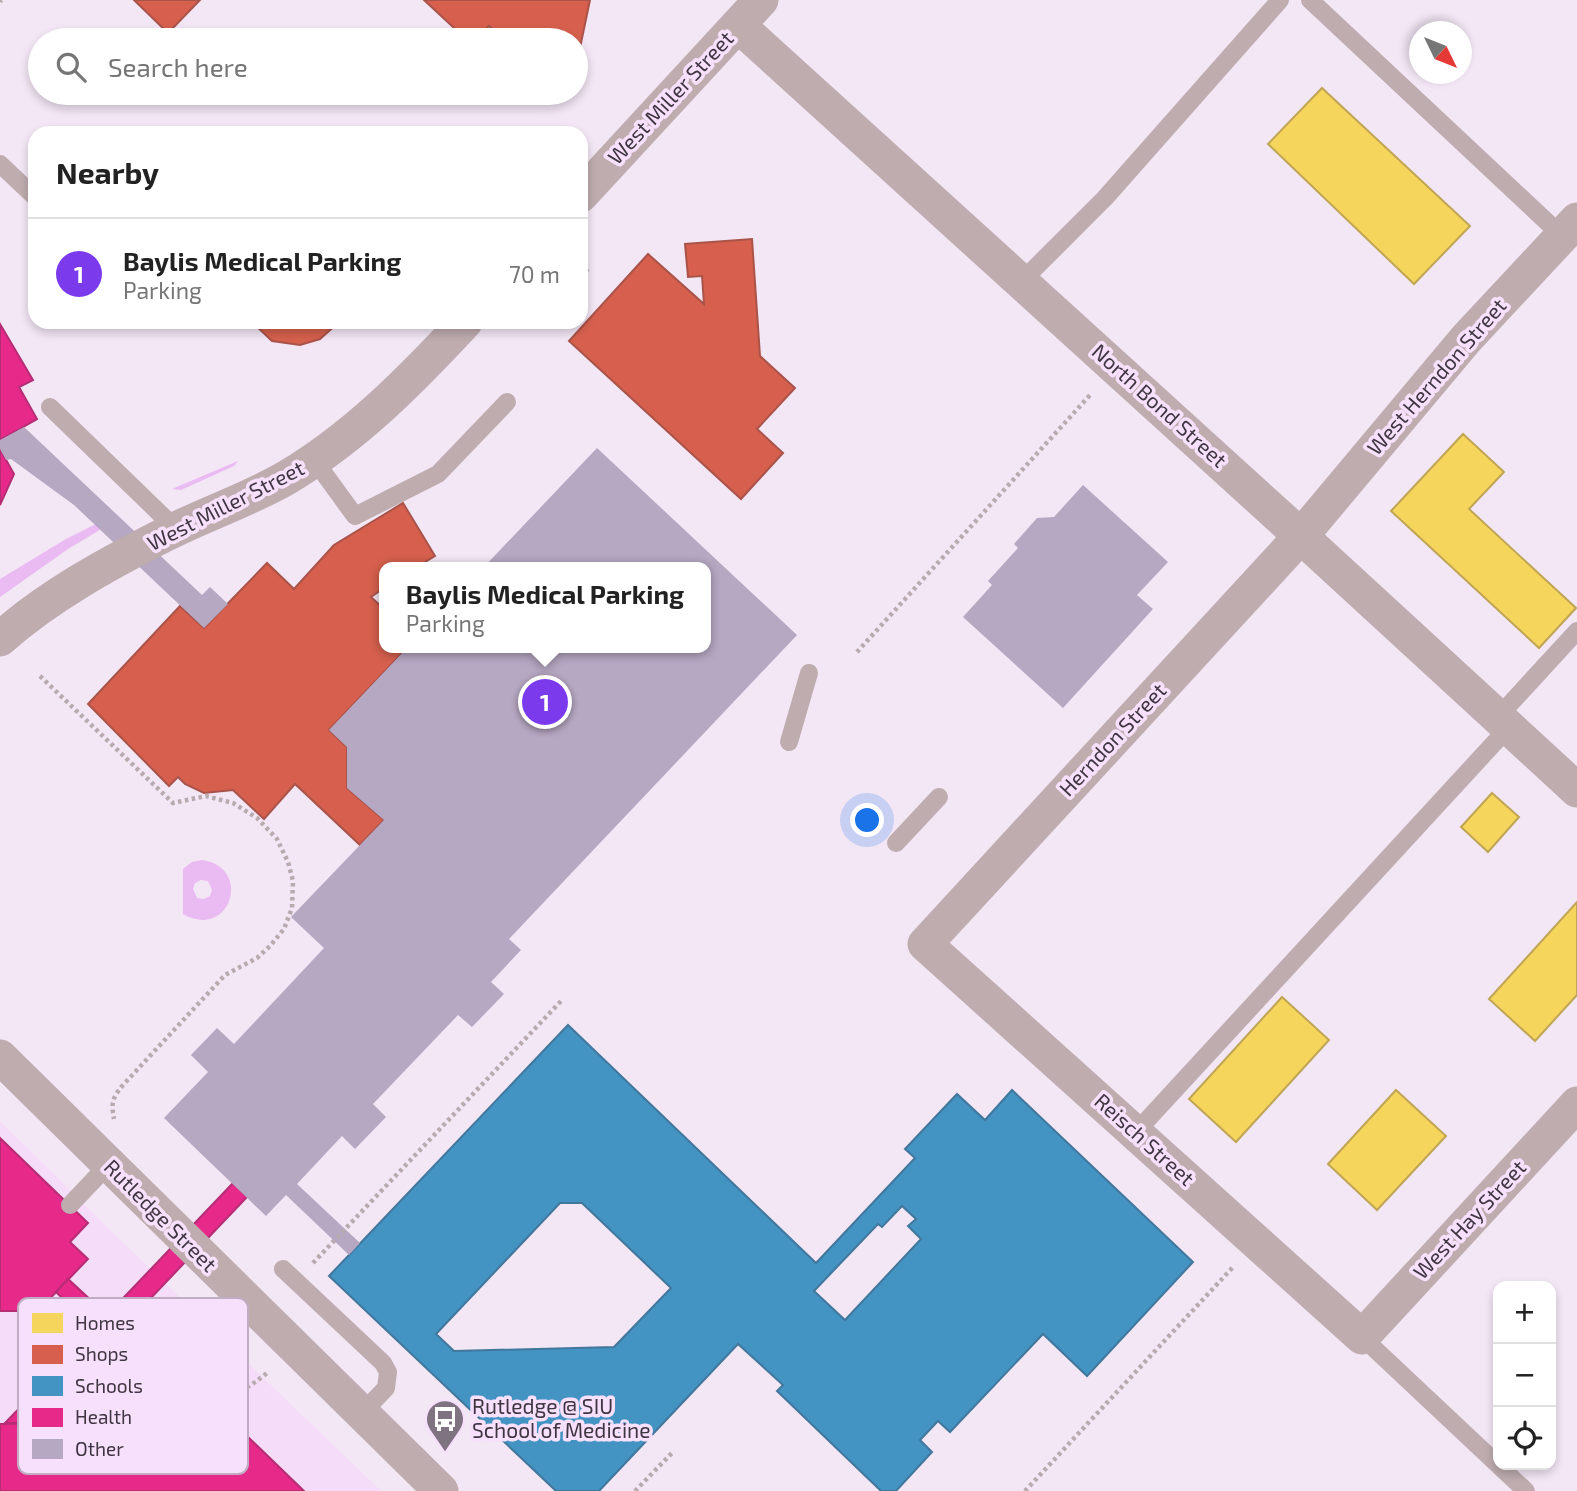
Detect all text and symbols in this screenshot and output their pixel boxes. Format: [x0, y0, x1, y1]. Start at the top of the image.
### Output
north arrow [1409, 21, 1472, 84]
street label: West Miller Street [602, 25, 738, 169]
search box [28, 28, 588, 105]
icon: search [52, 48, 90, 86]
text: Search here [108, 51, 248, 82]
text: Nearby [56, 154, 159, 190]
text: Baylis Medical Parking [123, 245, 401, 276]
text: 1 [74, 260, 84, 288]
text: 70 m [509, 260, 560, 288]
text: Parking [123, 276, 202, 304]
street label: West Herndon Street [1361, 293, 1511, 459]
street label: North Bond Street [1088, 338, 1232, 472]
street label: West Miller Street [143, 454, 308, 555]
popup [379, 562, 711, 653]
text: Baylis Medical Parking [406, 578, 684, 609]
text: Parking [406, 609, 485, 637]
pin: 1 [522, 676, 568, 728]
street label: Herndon Street [1053, 677, 1171, 801]
your location [850, 803, 884, 837]
street label: Reisch Street [1090, 1088, 1200, 1190]
street label: Rutledge Street [100, 1154, 222, 1276]
street label: West Hay Street [1407, 1154, 1530, 1284]
map controls [1493, 1281, 1556, 1470]
button: + [1493, 1281, 1556, 1344]
legend [18, 1298, 248, 1474]
text: Homes [75, 1311, 135, 1334]
text: Shops [75, 1342, 128, 1365]
button: − [1493, 1344, 1556, 1407]
text: Schools [75, 1374, 143, 1397]
place label: Rutledge @ SIU School of Medicine [472, 1393, 651, 1442]
bus stop icon: Rutledge @ SIU School of Medicine [424, 1398, 466, 1453]
text: Health [75, 1405, 132, 1428]
button: locate [1493, 1407, 1556, 1470]
text: Other [75, 1437, 124, 1460]

